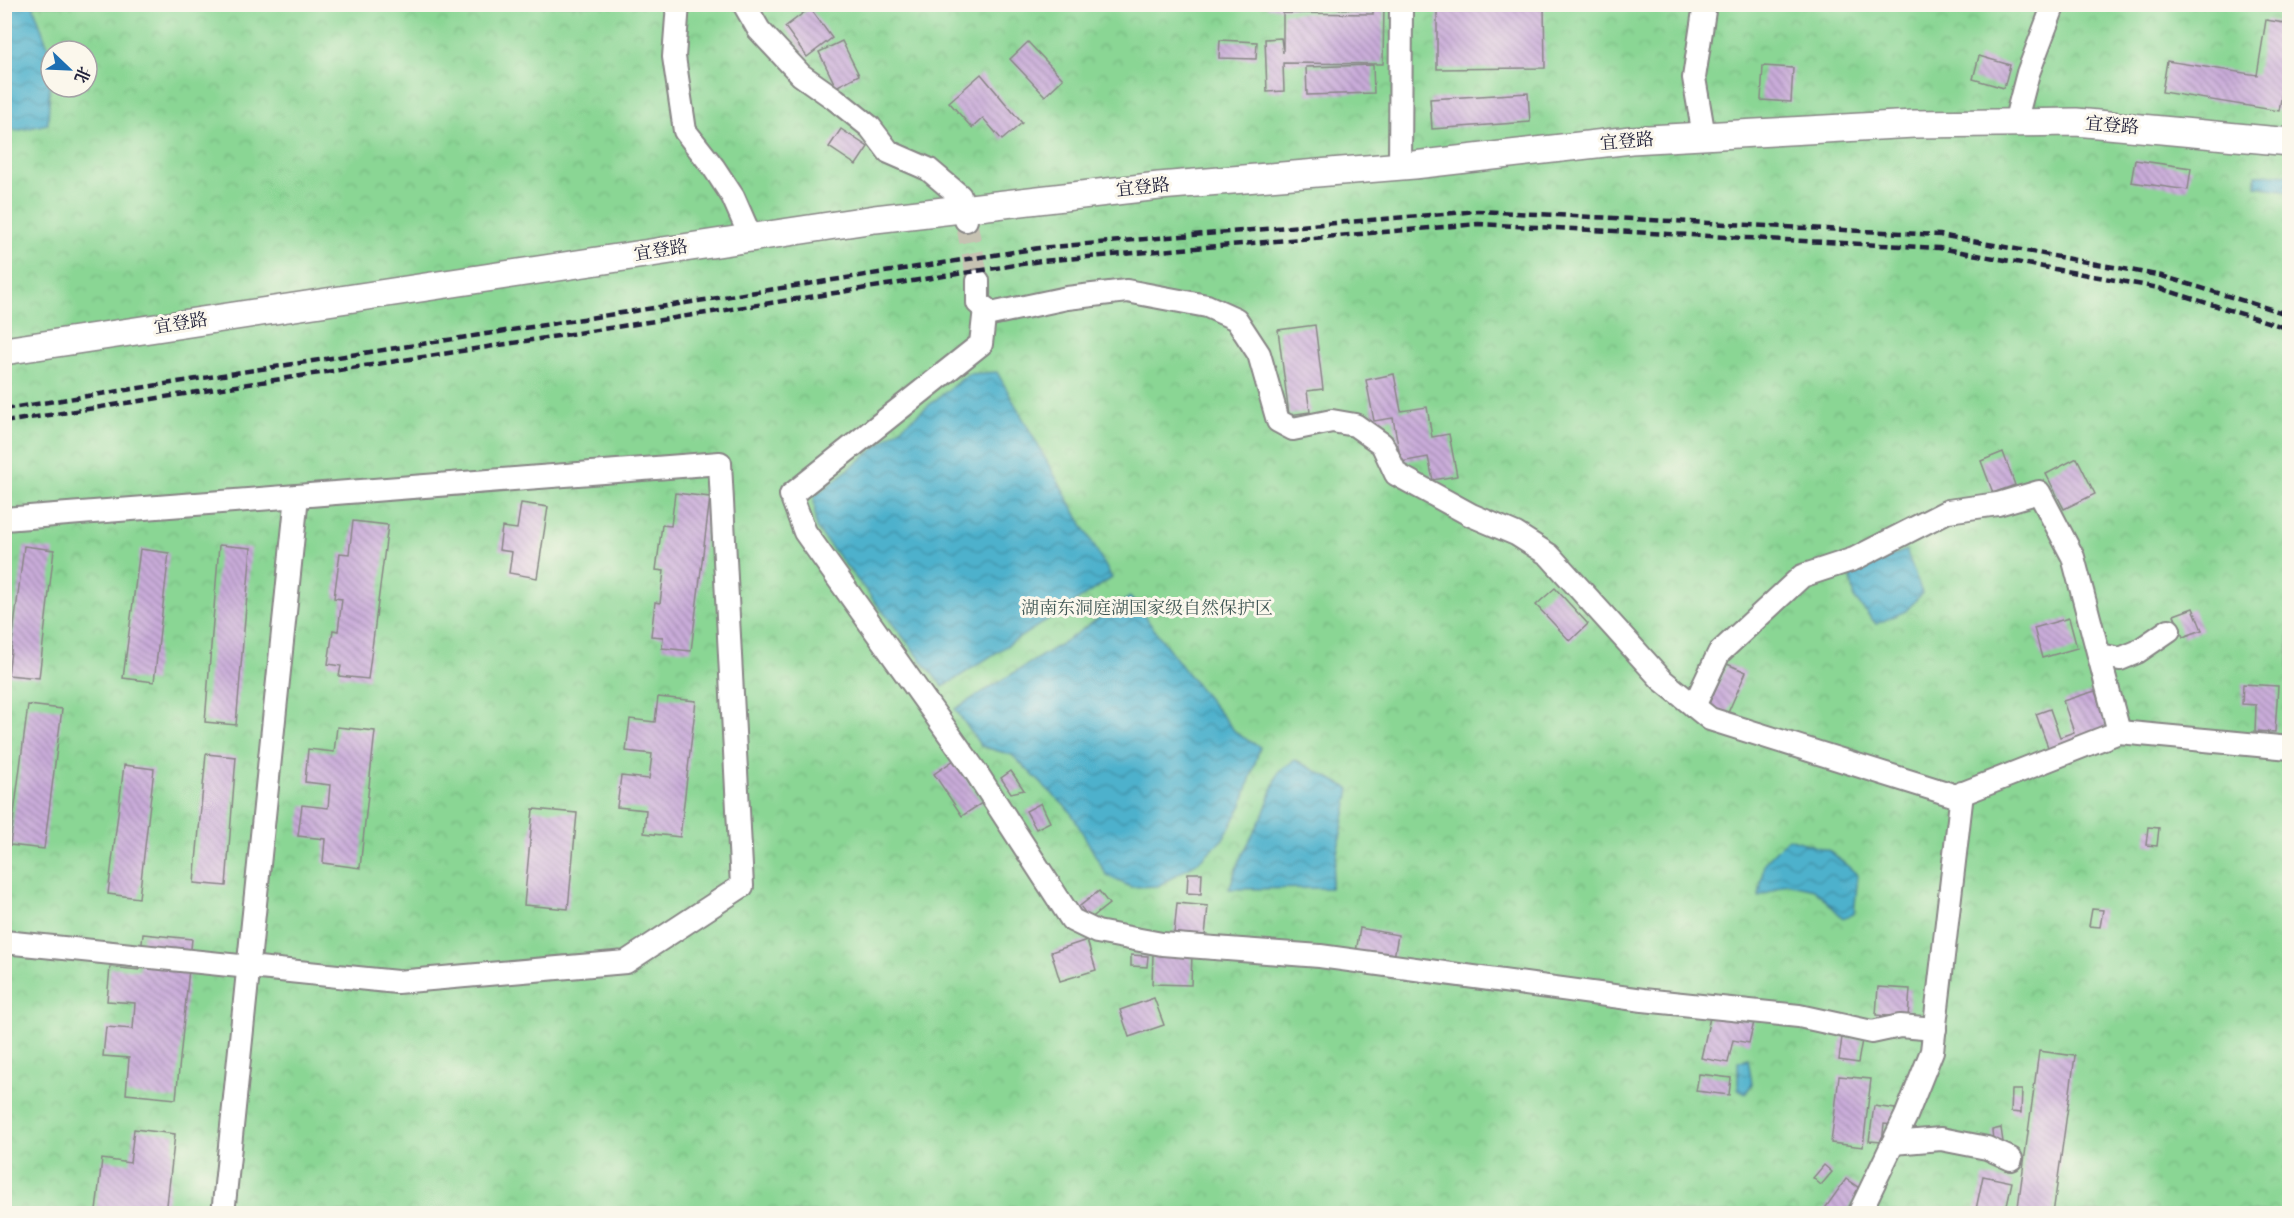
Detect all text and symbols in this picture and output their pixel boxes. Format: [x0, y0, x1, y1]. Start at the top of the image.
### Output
north arrow [39, 39, 99, 99]
text: 北 [70, 64, 93, 85]
street label: 宜登路 [2084, 113, 2140, 137]
street label: 宜登路 [1599, 129, 1655, 153]
street label: 宜登路 [1115, 174, 1171, 200]
street label: 宜登路 [633, 236, 689, 264]
street label: 宜登路 [153, 309, 209, 337]
park label: 湖南东洞庭湖国家级自然保护区 [1021, 598, 1273, 618]

